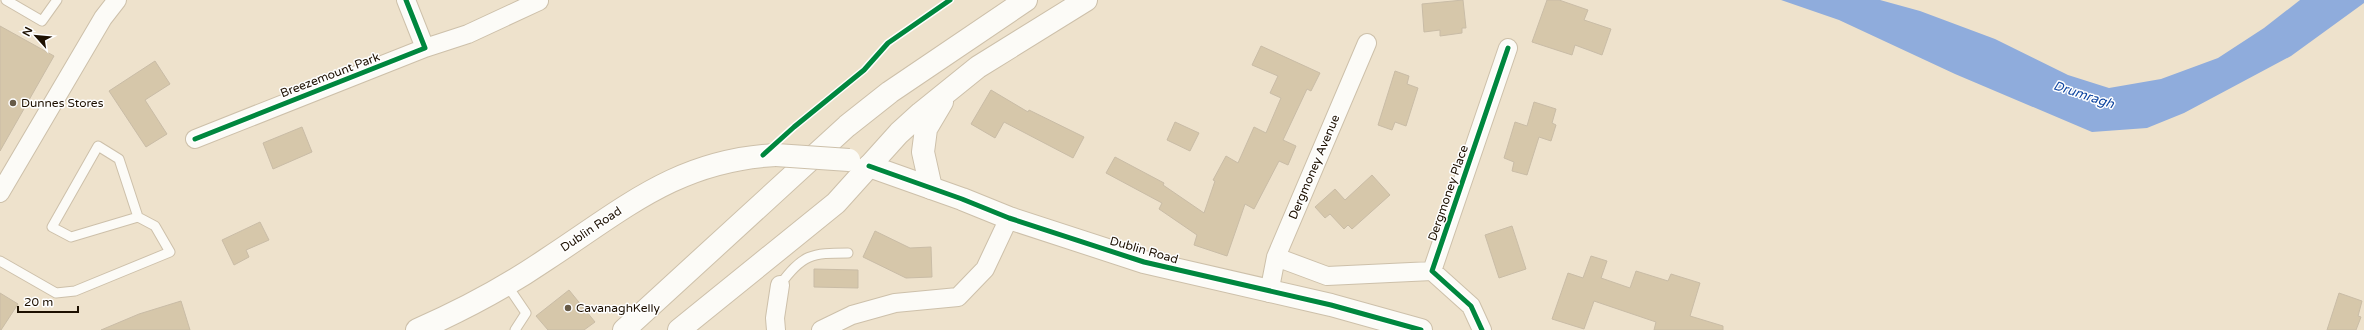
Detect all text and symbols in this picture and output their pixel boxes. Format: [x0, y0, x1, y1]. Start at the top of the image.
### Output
north arrow [16, 16, 56, 56]
text: N [20, 25, 35, 39]
street label: Breezemount Park [278, 49, 382, 100]
water label: Drumragh [2051, 78, 2117, 113]
place label: Dunnes Stores [21, 96, 104, 110]
marker: Dunnes Stores [8, 98, 18, 108]
street label: Dergmoney Avenue [1286, 112, 1342, 221]
street label: Dergmoney Place [1425, 143, 1471, 243]
street label: Dublin Road [558, 204, 624, 254]
street label: Dublin Road [1108, 234, 1180, 266]
scale bar [18, 288, 78, 314]
text: 20 m [24, 295, 53, 309]
place label: CavanaghKelly [576, 301, 661, 315]
marker: CavanaghKelly [563, 303, 573, 313]

